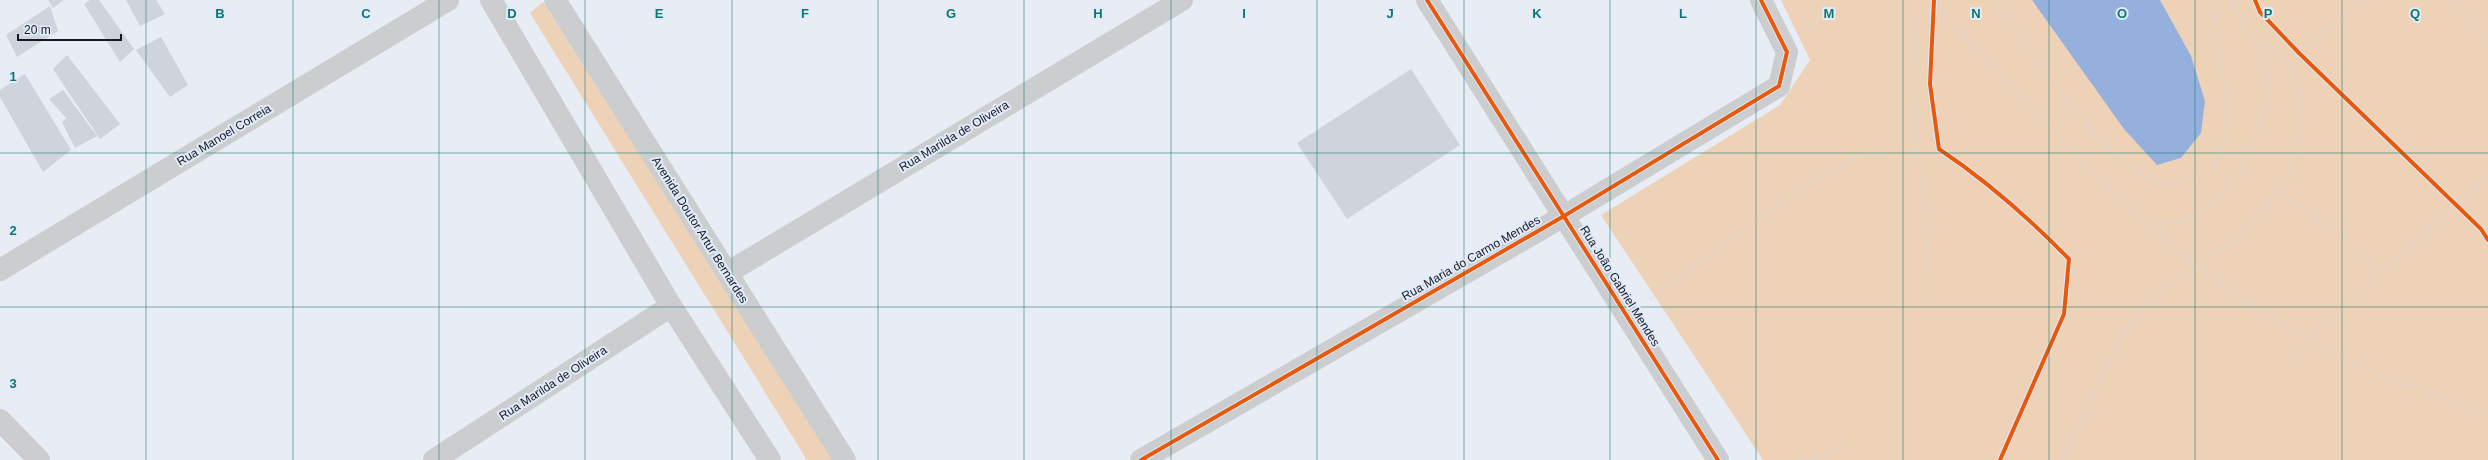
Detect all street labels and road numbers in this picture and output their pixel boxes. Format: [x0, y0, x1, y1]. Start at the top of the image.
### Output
street label: Rua Marilda de Oliveira [897, 98, 1012, 174]
street label: Rua Manoel Correia [174, 101, 274, 169]
street label: Avenida Doutor Artur Bernardes [649, 154, 751, 306]
street label: Rua Maria do Carmo Mendes [1399, 213, 1543, 303]
street label: Rua João Gabriel Mendes [1577, 223, 1663, 349]
street label: Rua Marilda de Oliveira [497, 343, 610, 423]

